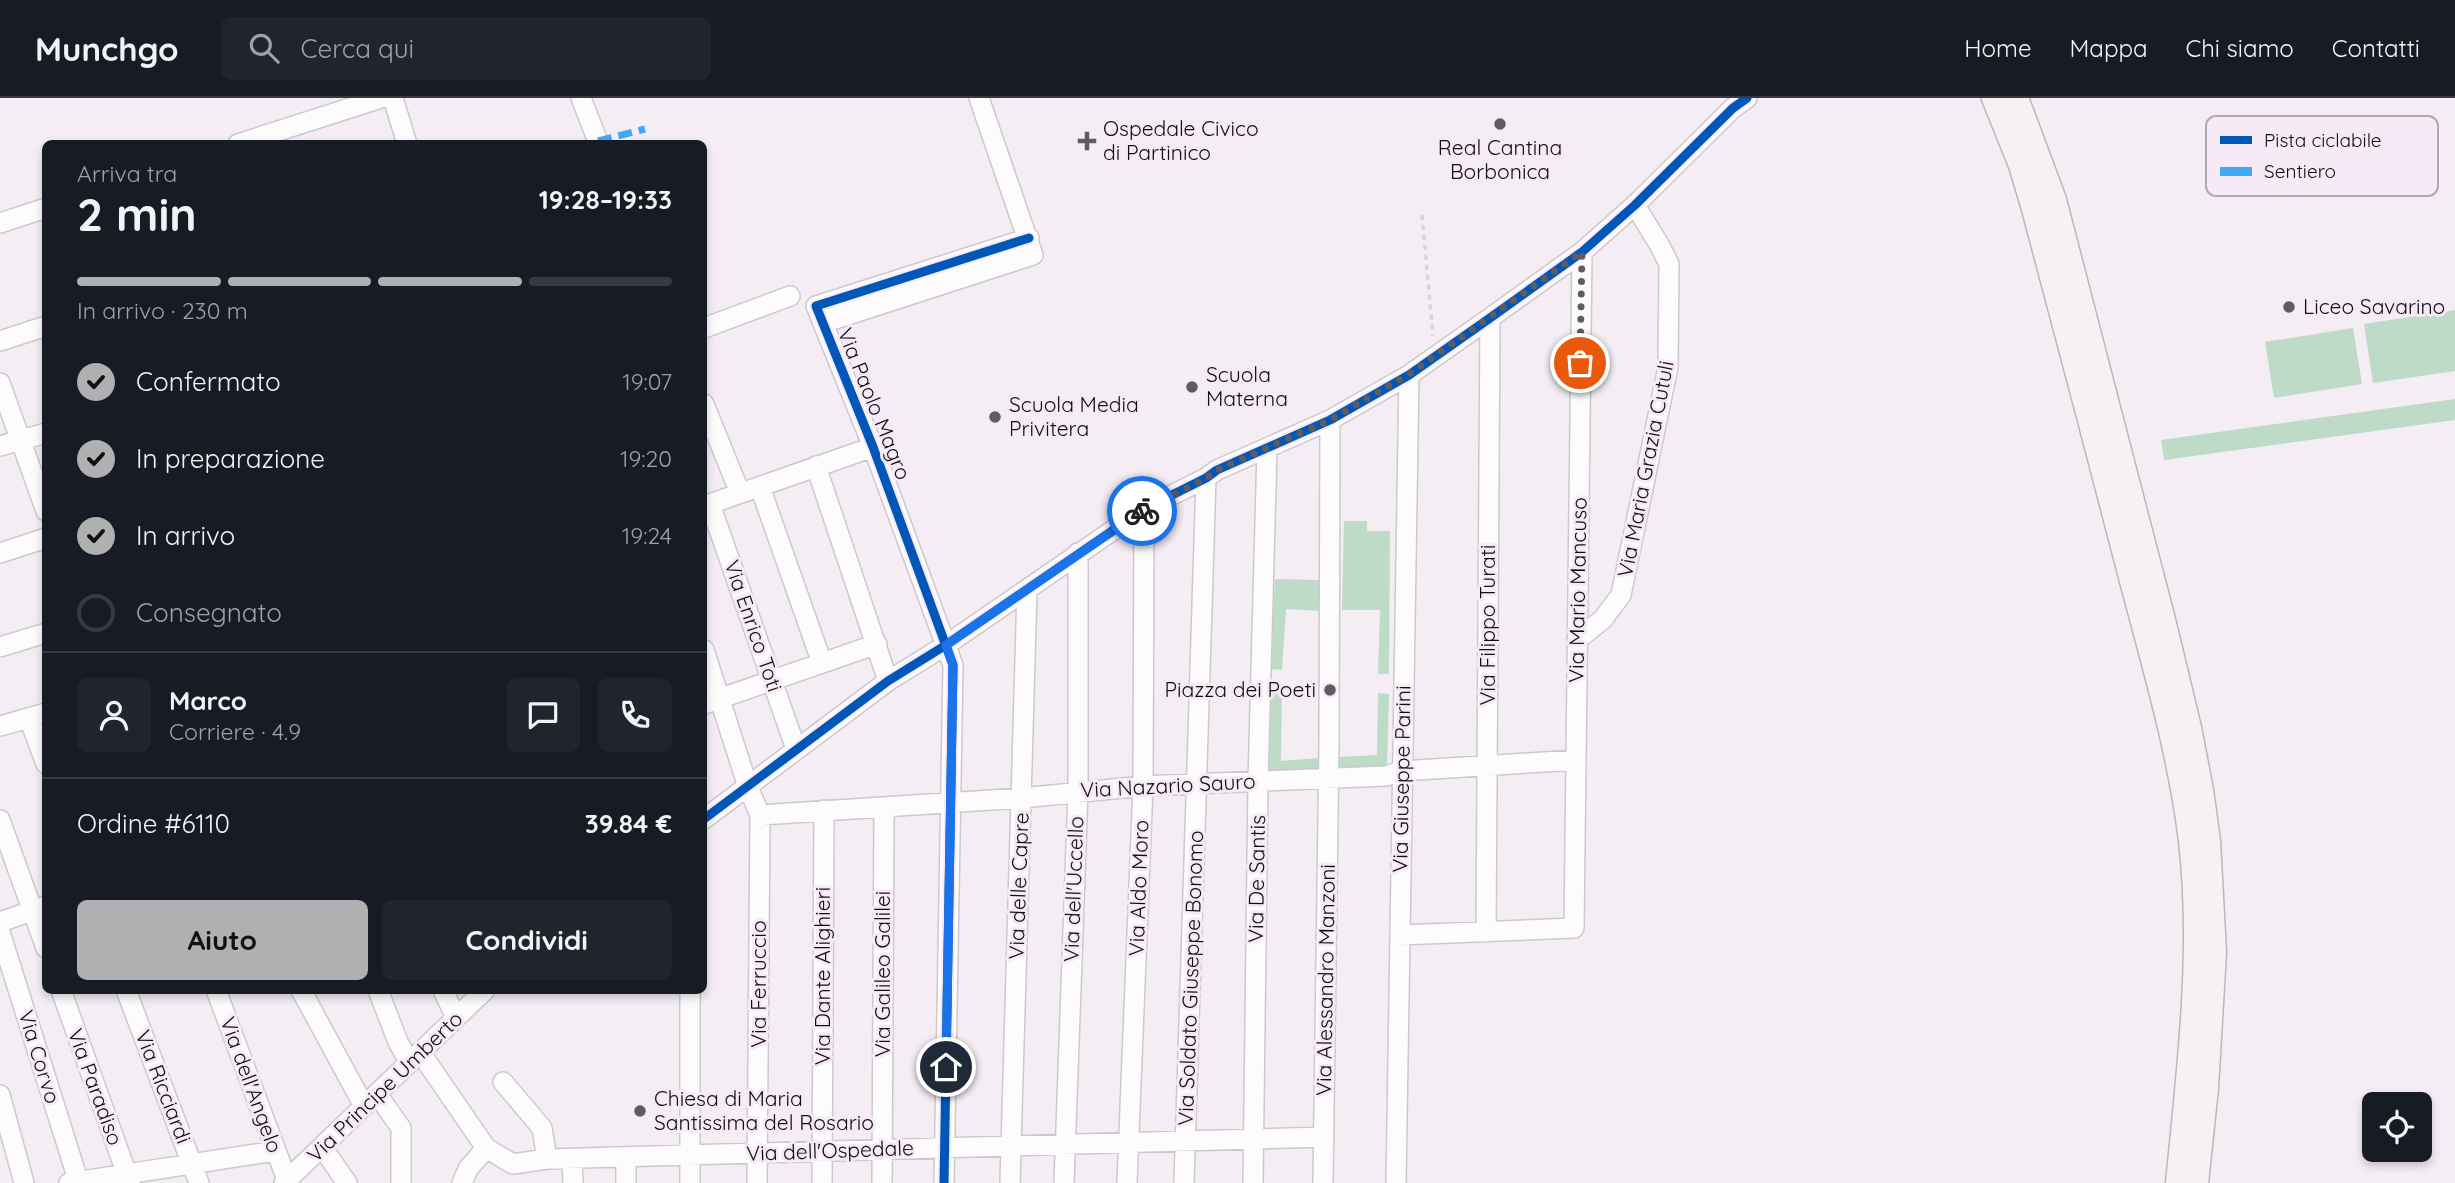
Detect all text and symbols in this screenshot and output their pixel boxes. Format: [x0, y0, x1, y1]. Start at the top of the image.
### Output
search box [221, 17, 711, 80]
text: Munchgo [35, 28, 179, 69]
icon: search [245, 29, 283, 67]
text: Cerca qui [301, 32, 414, 65]
text: Home [1964, 33, 2032, 63]
text: Mappa [2070, 33, 2148, 63]
text: Chi siamo [2186, 33, 2294, 63]
text: Contatti [2332, 33, 2420, 63]
place label: Ospedale Civico di Partinico [1103, 115, 1259, 165]
marker: Real Cantina Borbonica [1492, 116, 1508, 132]
legend [2206, 116, 2438, 196]
text: Pista ciclabile [2264, 128, 2382, 152]
marker: Ospedale Civico di Partinico [1077, 131, 1097, 151]
place label: Real Cantina Borbonica [1438, 134, 1562, 184]
text: Arriva tra [77, 159, 177, 188]
text: Sentiero [2264, 159, 2336, 183]
text: 19:28–19:33 [539, 183, 672, 216]
text: 2 min [77, 185, 197, 243]
place label: Liceo Savarino [2303, 293, 2445, 319]
text: In arrivo · 230 m [77, 296, 248, 325]
marker: Liceo Savarino [2281, 299, 2297, 315]
street label: Via Paolo Magro [833, 324, 917, 483]
pin [1550, 333, 1610, 393]
icon: bag [1561, 344, 1599, 382]
street label: Via Maria Grazia Cutuli [1611, 358, 1679, 579]
place label: Scuola Materna [1206, 361, 1288, 411]
icon: check [77, 363, 115, 401]
text: Confermato [136, 365, 281, 398]
text: 19:07 [622, 367, 672, 396]
marker: Scuola Materna [1184, 379, 1200, 395]
place label: Scuola Media Privitera [1009, 391, 1139, 441]
marker: Scuola Media Privitera [987, 409, 1003, 425]
icon: check [77, 440, 115, 478]
text: In preparazione [136, 442, 325, 475]
text: 19:20 [620, 444, 672, 473]
courier [1107, 476, 1177, 546]
icon: bike [1123, 492, 1161, 530]
street label: Via Mario Mancuso [1562, 497, 1592, 683]
icon: check [77, 517, 115, 555]
text: In arrivo [136, 519, 235, 552]
text: 19:24 [622, 521, 672, 550]
street label: Via Filippo Turati [1474, 545, 1500, 705]
street label: Via Enrico Toti [719, 557, 789, 695]
text: Consegnato [136, 596, 282, 629]
place label: Piazza dei Poeti [1164, 676, 1316, 702]
button: person [77, 678, 151, 752]
button: chat [506, 678, 580, 752]
button: phone [598, 678, 672, 752]
marker: Piazza dei Poeti [1322, 682, 1338, 698]
text: Marco [169, 684, 247, 717]
street label: Via Giuseppe Parini [1386, 685, 1416, 873]
text: Corriere · 4.9 [169, 717, 301, 746]
street label: Via Nazario Sauro [1080, 767, 1256, 803]
text: Ordine #6110 [77, 807, 230, 840]
text: 39.84 € [585, 807, 672, 840]
street label: Via delle Capre [1002, 812, 1034, 960]
street label: Via De Santis [1242, 815, 1270, 943]
street label: Via dell'Uccello [1057, 816, 1089, 962]
street label: Via Aldo Moro [1123, 819, 1153, 957]
street label: Via Soldato Giuseppe Bonomo [1172, 830, 1208, 1126]
street label: Via Alessandro Manzoni [1310, 864, 1340, 1096]
street label: Via Dante Alighieri [809, 887, 835, 1065]
street label: Via Galileo Galilei [869, 891, 895, 1057]
button: Aiuto [77, 900, 368, 980]
button: Condividi [382, 900, 672, 980]
street label: Via Ferruccio [745, 920, 771, 1048]
street label: Via Principe Umberto [301, 1005, 468, 1167]
street label: Via Corvo [13, 1007, 66, 1106]
street label: Via dell'Angelo [215, 1013, 289, 1156]
street label: Via Paradiso [63, 1025, 129, 1149]
street label: Via Ricciardi [130, 1026, 197, 1147]
pin [916, 1037, 976, 1097]
icon: home [927, 1048, 965, 1086]
place label: Chiesa di Maria Santissima del Rosario [654, 1085, 874, 1135]
map controls [2362, 1092, 2432, 1162]
button: locate [2362, 1092, 2432, 1162]
marker: Chiesa di Maria Santissima del Rosario [632, 1103, 648, 1119]
street label: Via dell'Ospedale [746, 1134, 914, 1166]

